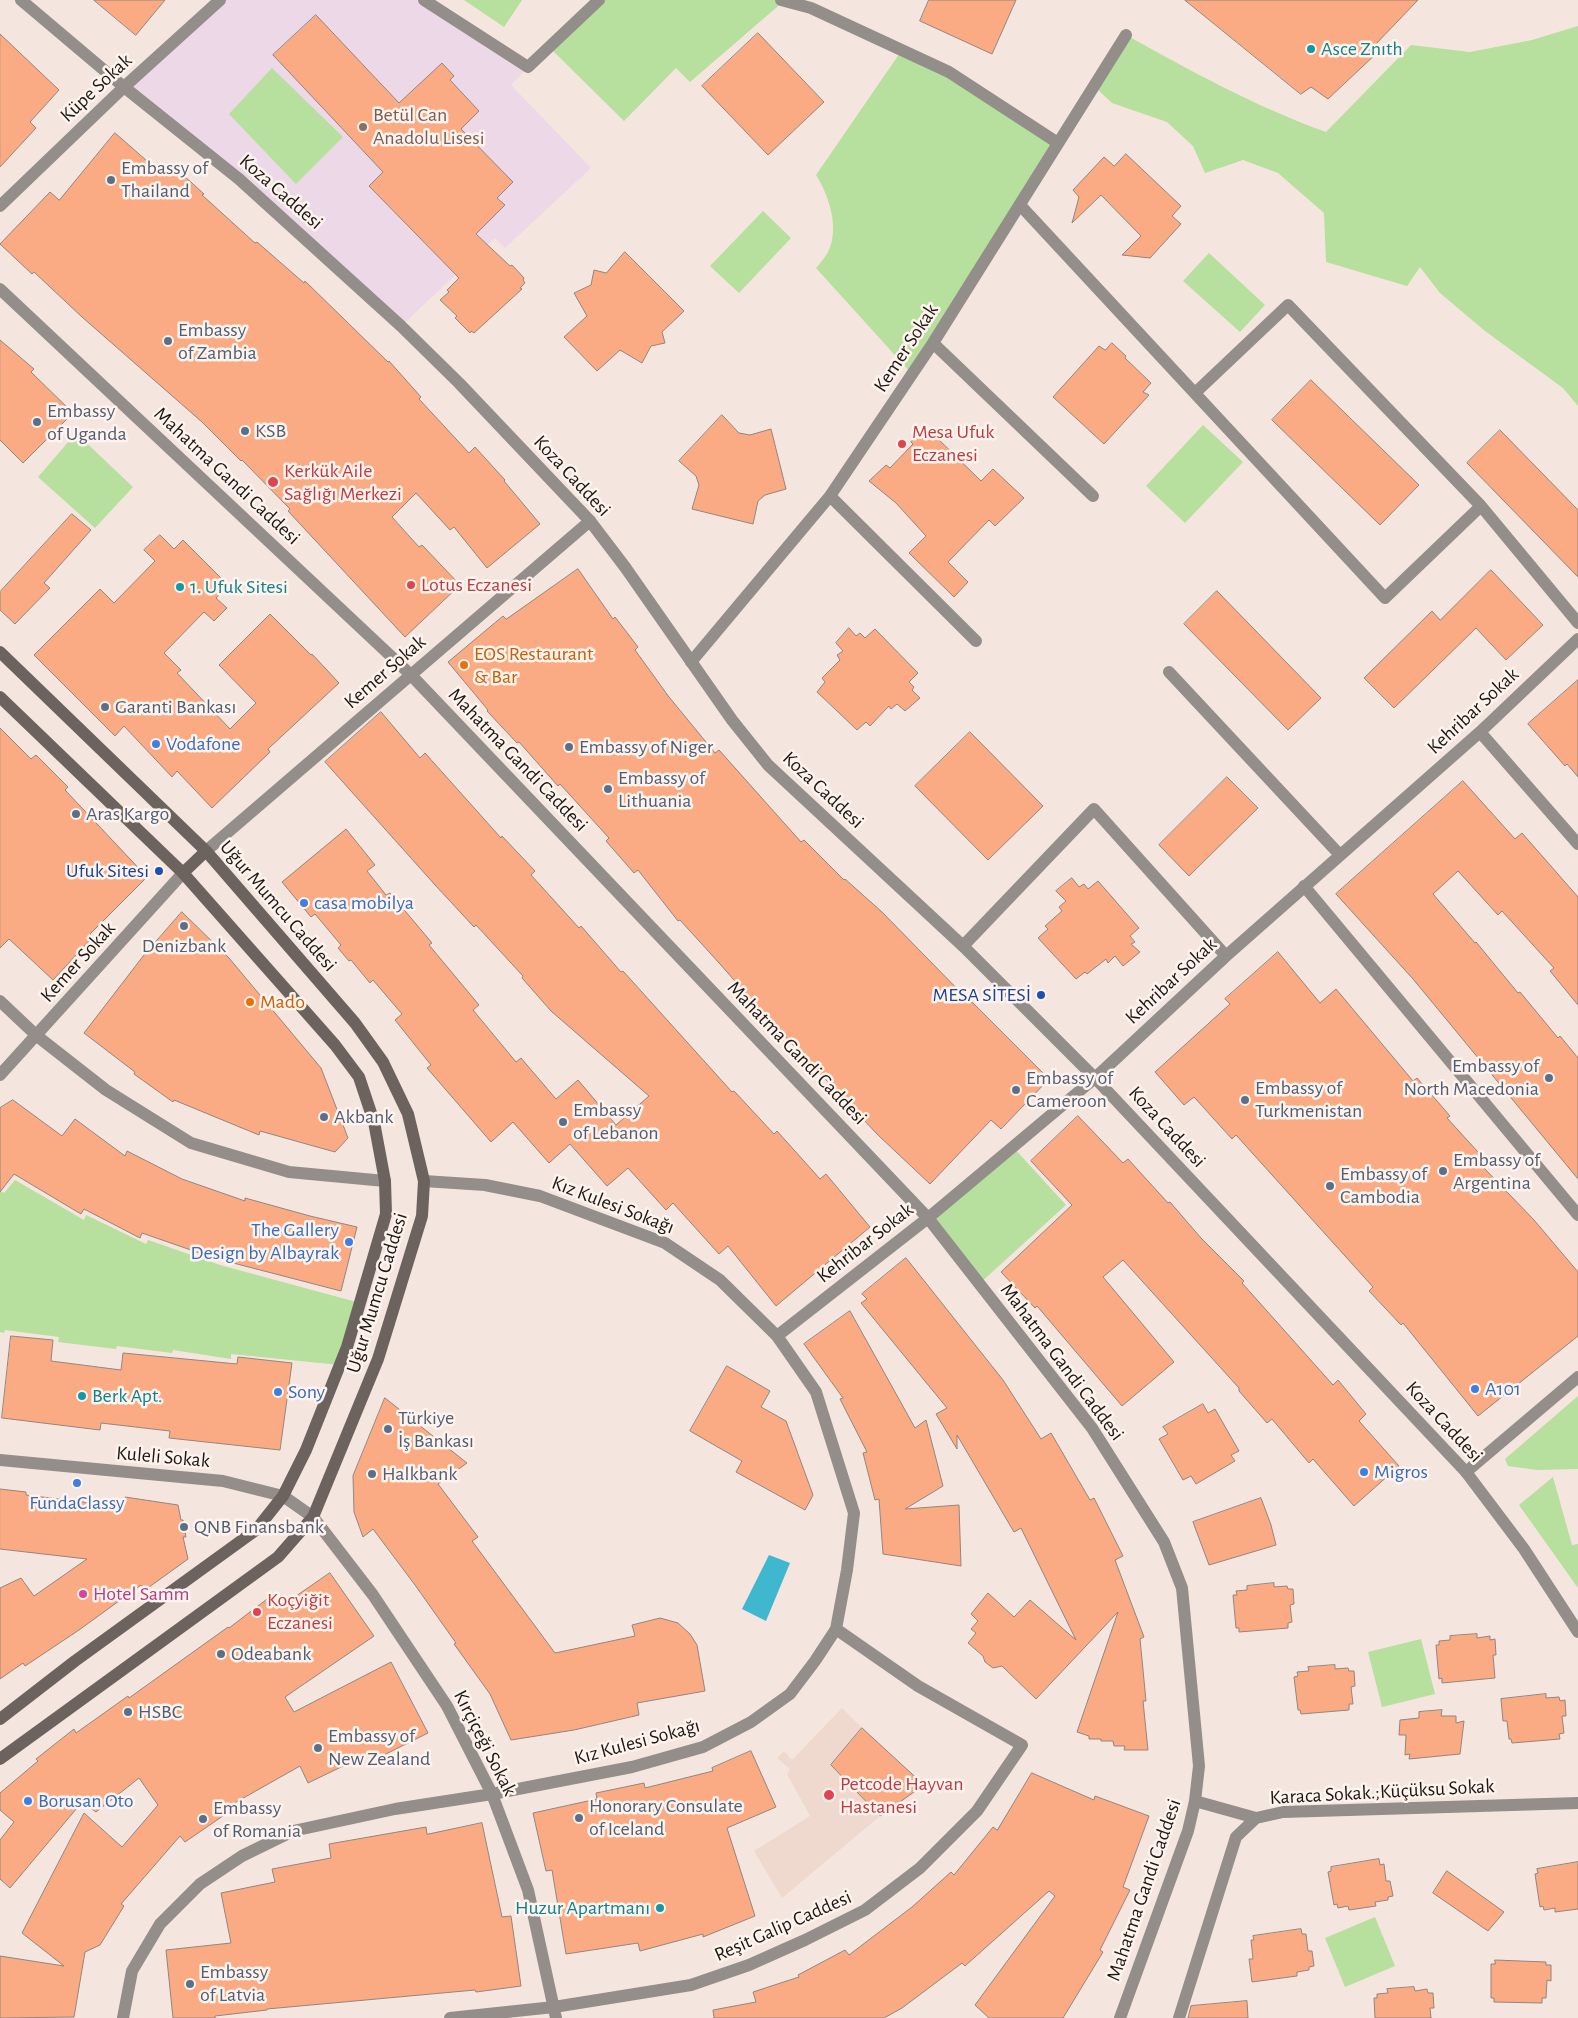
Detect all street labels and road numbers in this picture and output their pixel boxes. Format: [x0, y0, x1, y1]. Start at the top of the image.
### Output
street label: Küpe Sokak [55, 49, 137, 127]
street label: Koza Caddesi [234, 149, 328, 235]
street label: Kemer Sokak [869, 299, 943, 397]
street label: Mahatma Gandi Caddesi [149, 402, 305, 550]
street label: Koza Caddesi [528, 430, 616, 522]
street label: Kemer Sokak [339, 630, 431, 714]
street label: Kehribar Sokak [1422, 663, 1524, 759]
street label: Mahatma Gandi Caddesi [443, 683, 593, 837]
street label: Koza Caddesi [777, 746, 869, 834]
street label: Uğur Mumcu Caddesi [214, 835, 342, 977]
street label: Kemer Sokak [35, 917, 121, 1007]
street label: Kehribar Sokak [1120, 933, 1222, 1029]
street label: Mahatma Gandi Caddesi [722, 976, 872, 1130]
street label: Koza Caddesi [1123, 1081, 1211, 1173]
street label: Kız Kulesi Sokağı [548, 1171, 678, 1239]
street label: Kehribar Sokak [812, 1198, 918, 1288]
street label: Uğur Mumcu Caddesi [341, 1210, 413, 1376]
street label: Mahatma Gandi Caddesi [995, 1279, 1129, 1445]
street label: Koza Caddesi [1400, 1376, 1488, 1468]
street label: Kuleli Sokak [115, 1441, 211, 1473]
street label: Kırçiçeği Sokak [448, 1686, 522, 1800]
street label: Kız Kulesi Sokağı [571, 1714, 703, 1770]
street label: Karaca Sokak.;Küçüksu Sokak [1269, 1774, 1495, 1810]
street label: Mahatma Gandi Caddesi [1102, 1796, 1186, 1984]
street label: Reşit Galip Caddesi [711, 1885, 855, 1967]

